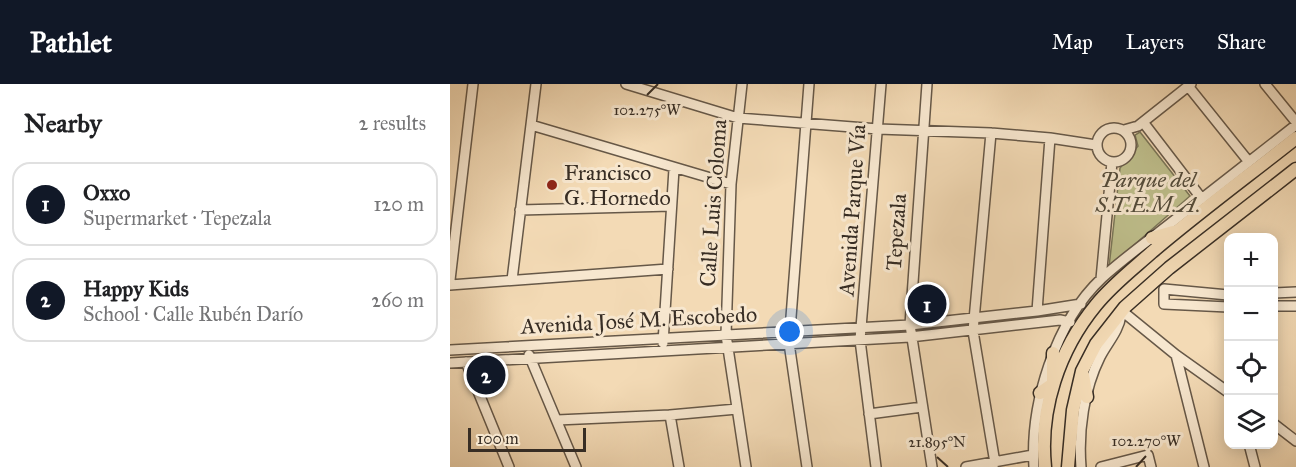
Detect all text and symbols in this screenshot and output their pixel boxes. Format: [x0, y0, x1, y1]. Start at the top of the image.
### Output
text: Pathlet [30, 25, 112, 60]
text: Map [1052, 29, 1093, 55]
text: Layers [1126, 29, 1184, 55]
text: Share [1217, 29, 1266, 55]
text: 102.275°W [613, 101, 681, 119]
text: Nearby [24, 107, 102, 139]
text: 2 results [358, 111, 426, 135]
street label: Calle Luis Coloma [694, 118, 732, 288]
street label: Avenida Parque Vía [832, 123, 872, 298]
place label: Francisco G. Hornedo [564, 159, 671, 211]
park label: Parque del S.T.E.M.A. [1094, 166, 1201, 218]
marker: Francisco G. Hornedo [545, 178, 559, 192]
text: Oxxo [83, 179, 130, 206]
text: 1 [42, 192, 49, 216]
text: 120 m [373, 192, 424, 216]
street label: Tepezala [880, 192, 912, 272]
text: Supermarket · Tepezala [83, 206, 271, 230]
map controls [1224, 233, 1278, 449]
button: + [1224, 233, 1278, 287]
text: Happy Kids [83, 275, 189, 302]
pin: 1 [908, 282, 946, 326]
button: − [1224, 287, 1278, 341]
text: 2 [41, 288, 50, 312]
text: 260 m [371, 288, 424, 312]
street label: Avenida José M. Escobedo [519, 300, 758, 340]
text: School · Calle Rubén Darío [83, 302, 303, 326]
your location [775, 317, 804, 346]
button: locate [1224, 341, 1278, 395]
pin: 2 [466, 352, 506, 398]
button: layers [1224, 395, 1278, 449]
scale bar [468, 425, 586, 452]
text: 100 m [477, 429, 519, 448]
text: 102.270°W [1112, 432, 1181, 450]
text: 21.895°N [908, 433, 966, 451]

